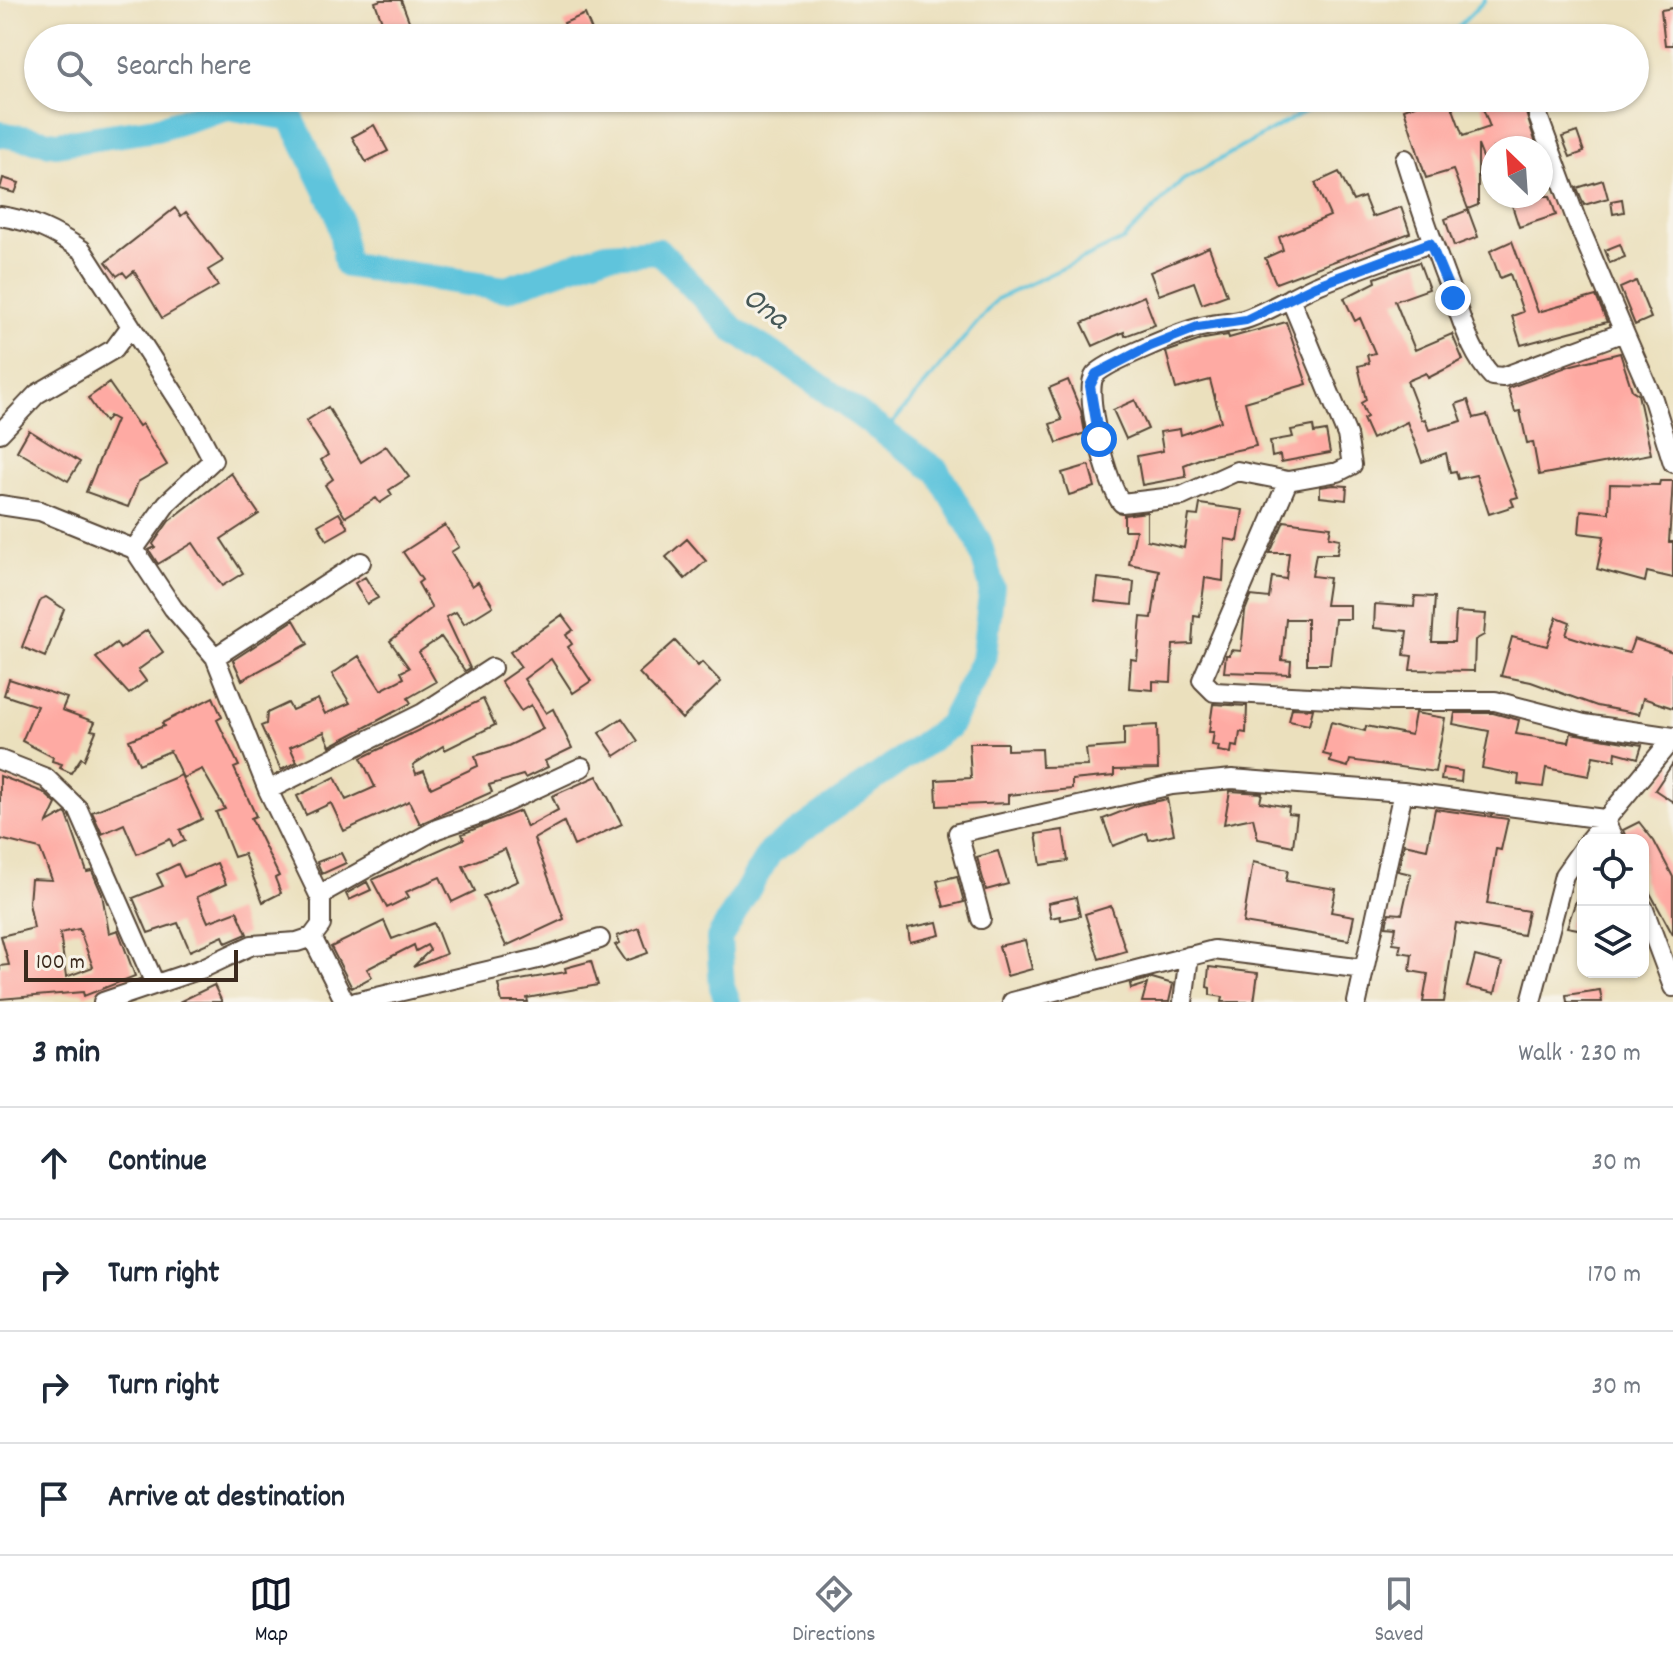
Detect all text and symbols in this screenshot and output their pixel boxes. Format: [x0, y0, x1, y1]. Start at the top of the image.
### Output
search box [24, 24, 1649, 112]
icon: search [52, 46, 96, 90]
text: Search here [116, 47, 252, 90]
north arrow [1481, 136, 1553, 208]
water label: Ona [731, 277, 799, 344]
route end [1435, 280, 1471, 316]
route start [1081, 421, 1117, 457]
map controls [1577, 834, 1649, 978]
button: locate [1577, 834, 1649, 906]
button: layers [1577, 906, 1649, 978]
scale bar [24, 946, 238, 982]
text: 100 m [36, 948, 85, 979]
text: 3 min [32, 1030, 100, 1079]
text: Walk · 230 m [1518, 1036, 1641, 1073]
icon: ahead [32, 1141, 76, 1185]
text: Continue [108, 1142, 207, 1185]
text: 30 m [1591, 1145, 1641, 1182]
icon: right [32, 1253, 76, 1297]
text: Turn right [108, 1254, 219, 1297]
text: 170 m [1587, 1257, 1641, 1294]
icon: right [32, 1365, 76, 1409]
text: Turn right [108, 1366, 219, 1409]
text: 30 m [1591, 1369, 1641, 1406]
icon: arrive [32, 1477, 76, 1521]
text: Arrive at destination [108, 1478, 345, 1521]
tab: Map [249, 1572, 293, 1651]
tab: Directions [792, 1572, 876, 1651]
tab: Saved [1374, 1572, 1424, 1651]

